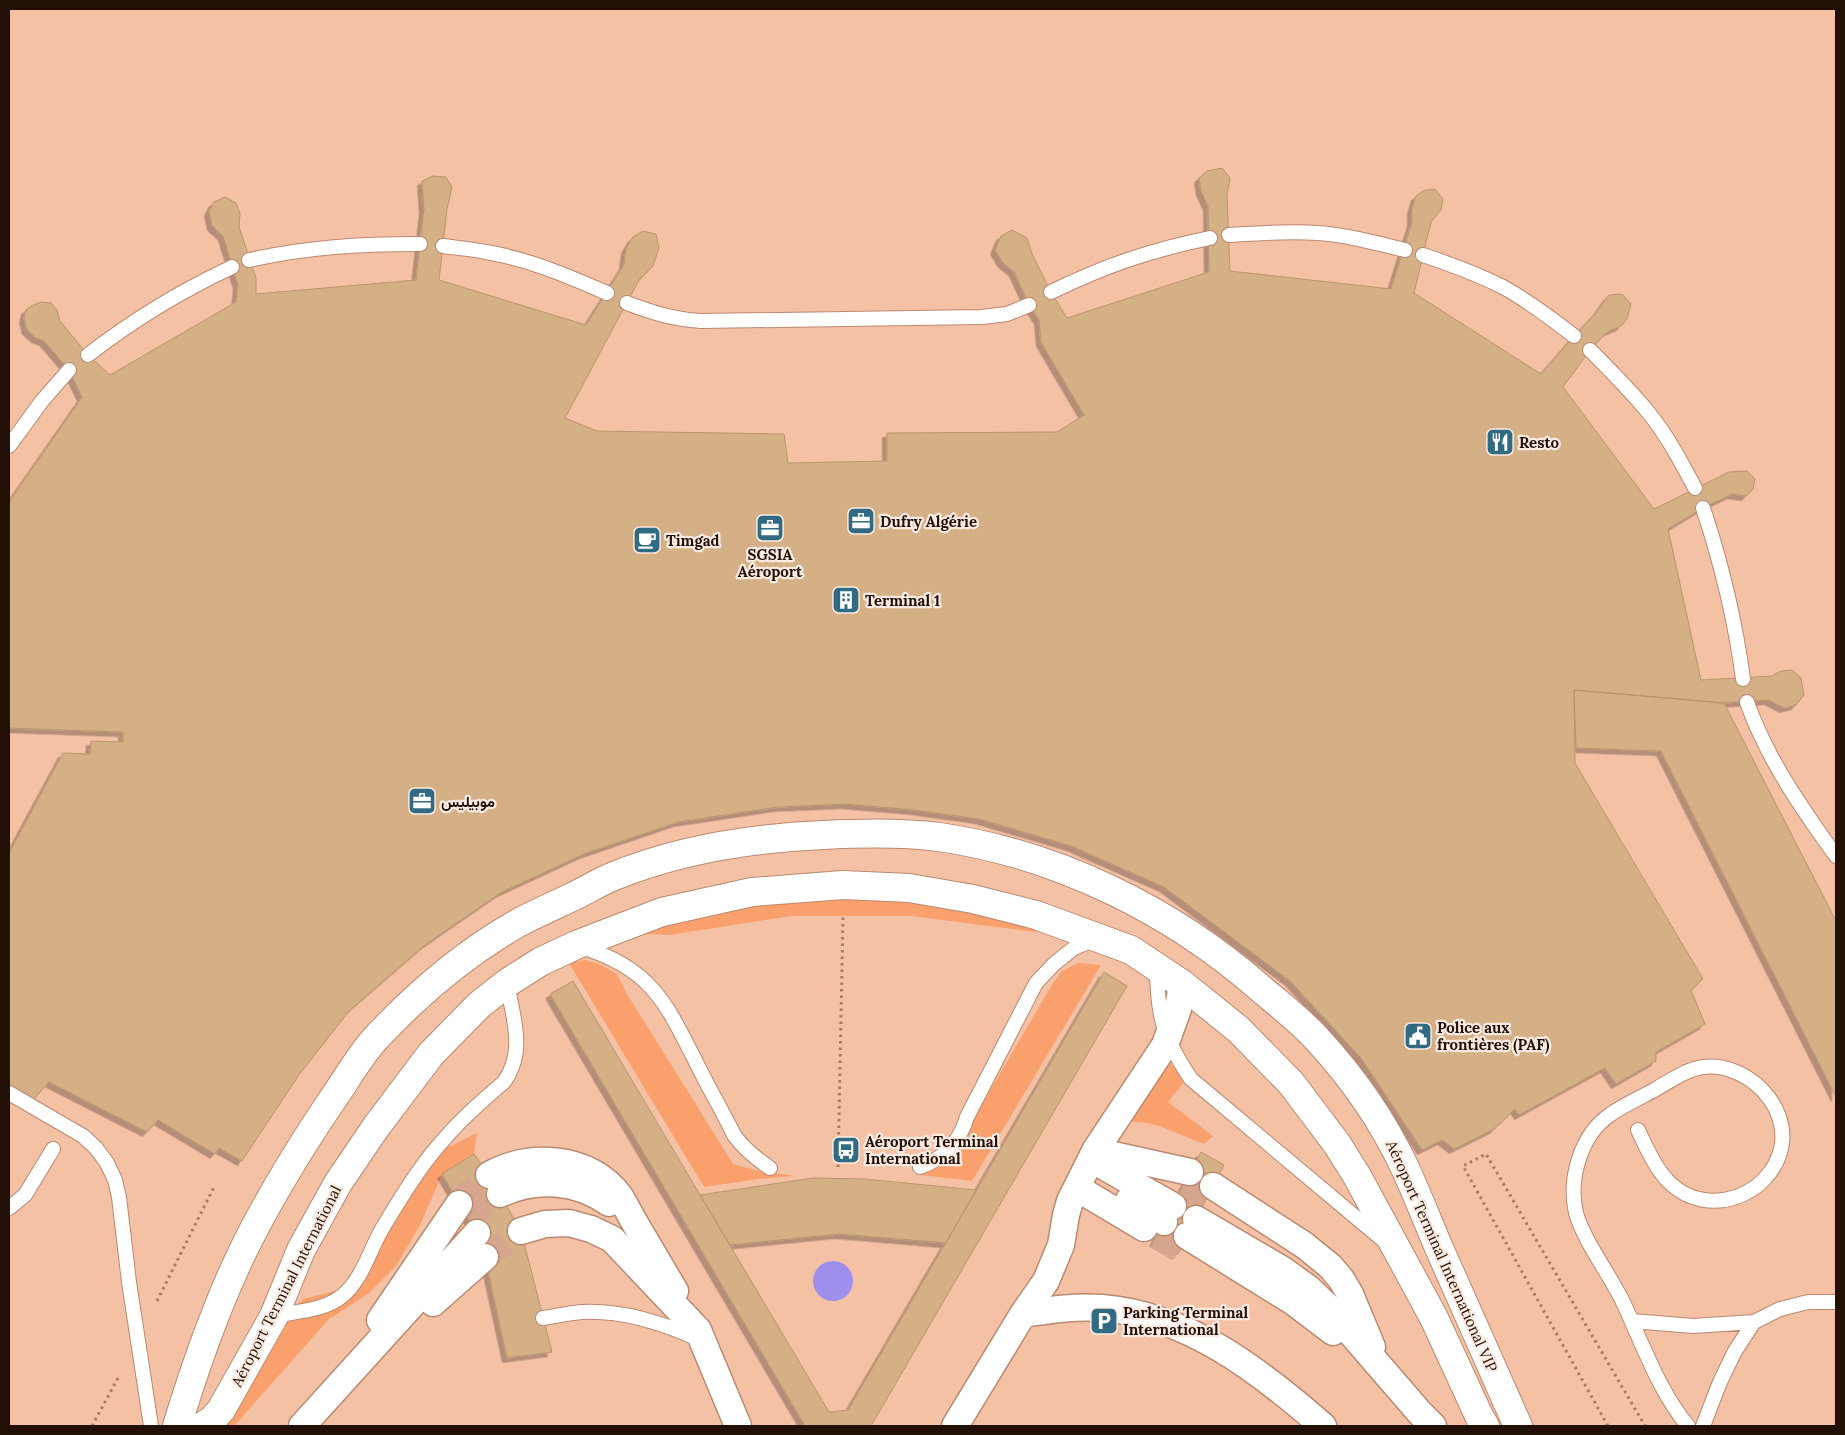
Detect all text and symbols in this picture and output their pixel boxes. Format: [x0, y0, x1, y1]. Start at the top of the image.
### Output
restaurant icon: Resto [1485, 427, 1515, 457]
place label: Resto [1519, 433, 1560, 452]
office icon: Dufry Algérie [846, 506, 876, 536]
place label: Dufry Algérie [880, 512, 977, 531]
office icon: SGSIA Aéroport [755, 513, 785, 543]
cafe icon: Timgad [632, 525, 662, 555]
place label: Timgad [666, 531, 720, 550]
place label: SGSIA Aéroport [738, 545, 803, 581]
building icon: Terminal 1 [831, 585, 861, 615]
place label: Terminal 1 [865, 591, 940, 610]
office icon: موبيليس [407, 786, 437, 816]
place label: موبيليس [441, 792, 495, 811]
place label: Police aux frontières (PAF) [1437, 1018, 1550, 1055]
public building icon: Police aux frontières (PAF) [1403, 1021, 1433, 1051]
place label: Aéroport Terminal International [865, 1132, 999, 1168]
bus stop icon: Aéroport Terminal International [831, 1135, 861, 1165]
street label: Aéroport Terminal International VIP [1382, 1136, 1502, 1375]
street label: Aéroport Terminal International [226, 1182, 345, 1391]
place label: Parking Terminal International [1123, 1303, 1248, 1339]
parking icon: Parking Terminal International [1089, 1306, 1119, 1336]

